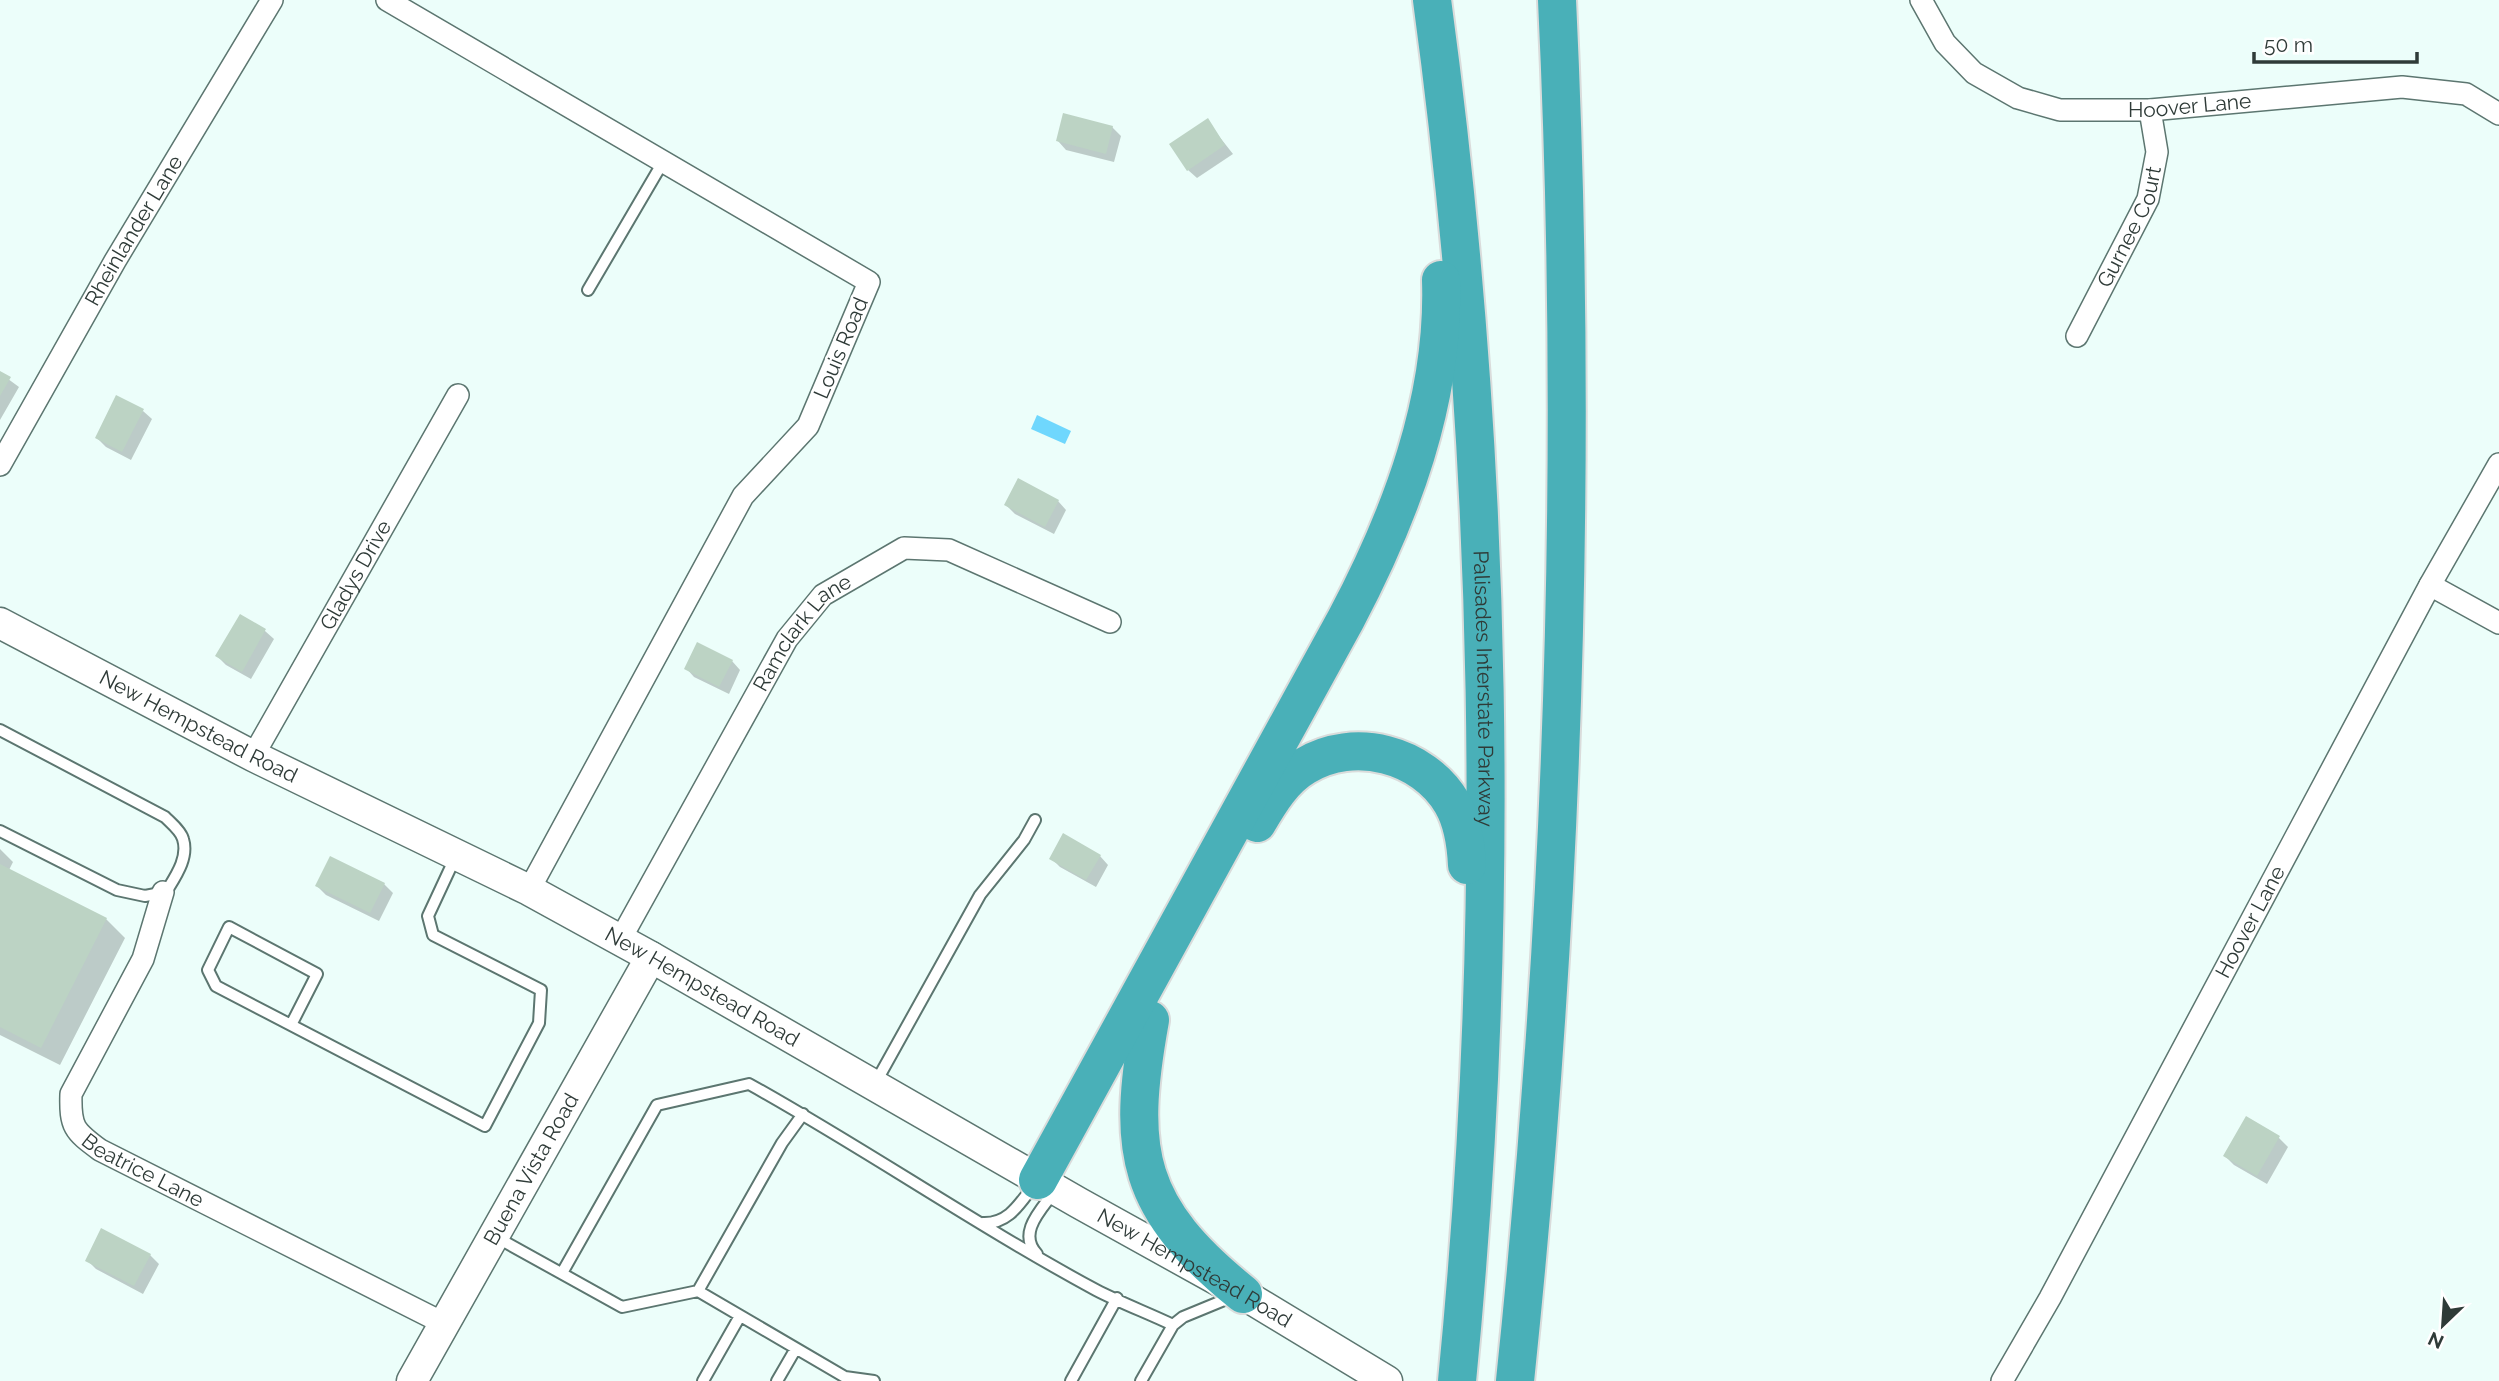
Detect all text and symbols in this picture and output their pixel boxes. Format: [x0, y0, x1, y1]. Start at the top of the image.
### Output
scale bar [2254, 21, 2417, 65]
text: 50 m [2264, 32, 2313, 57]
street label: Hoover Lane [2128, 88, 2252, 122]
street label: Rheinlander Lane [79, 151, 188, 310]
street label: Gurnee Court [2091, 164, 2166, 291]
street label: Louis Road [808, 293, 873, 402]
street label: Gladys Drive [314, 516, 396, 634]
street label: Palisades Interstate Parkway [1469, 550, 1499, 827]
street label: Ramclark Lane [748, 568, 855, 695]
street label: New Hempstead Road [96, 665, 302, 788]
street label: Hoover Lane [2210, 861, 2290, 982]
street label: New Hempstead Road [601, 921, 804, 1052]
street label: Buena Vista Road [478, 1089, 584, 1249]
street label: Beatrice Lane [77, 1128, 208, 1212]
street label: New Hempstead Road [1093, 1203, 1297, 1333]
north arrow [2408, 1290, 2478, 1360]
text: N [2425, 1327, 2447, 1353]

